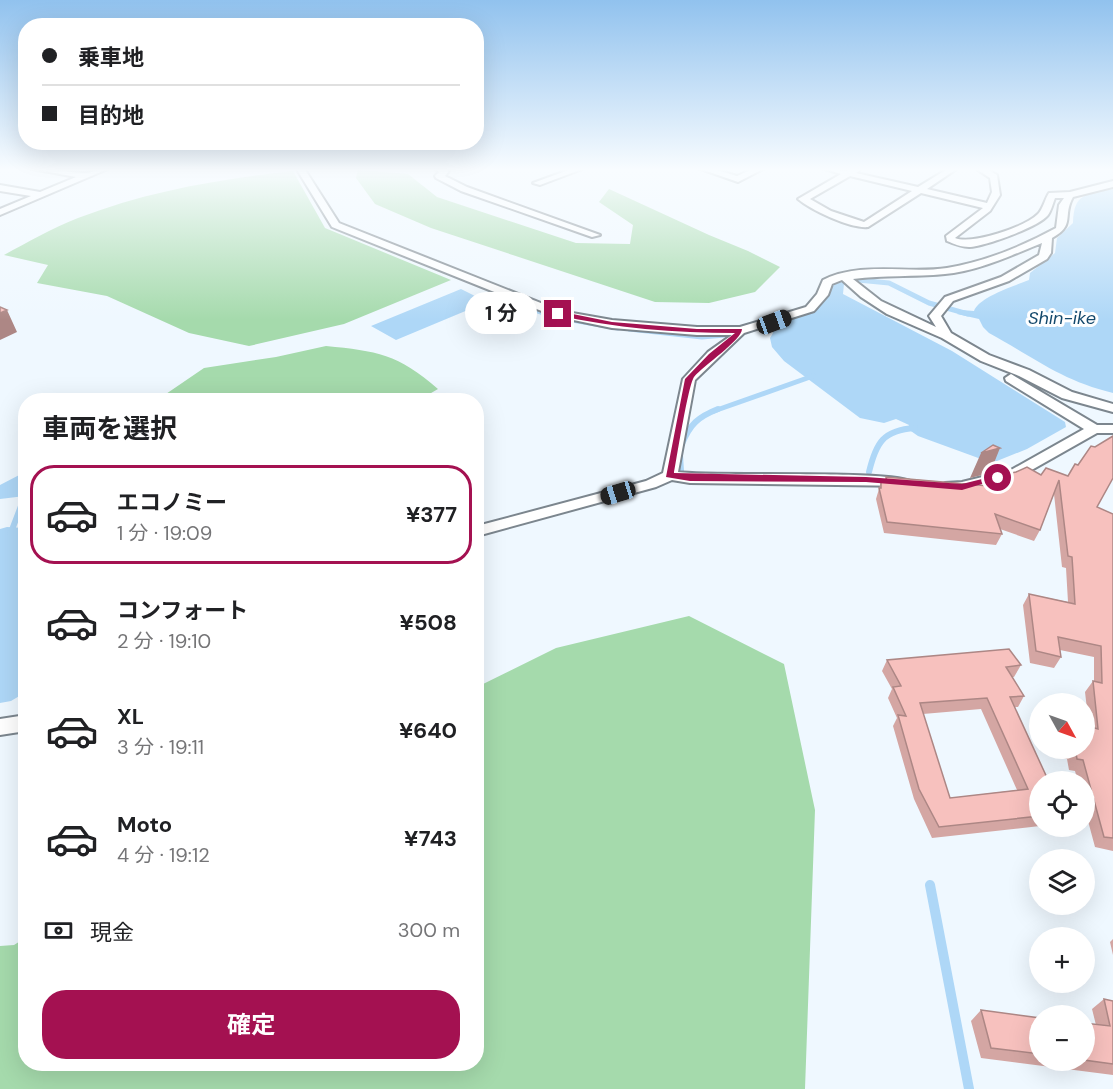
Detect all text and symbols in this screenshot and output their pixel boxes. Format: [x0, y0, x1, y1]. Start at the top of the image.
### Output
text: 乗車地 [78, 43, 144, 72]
text: 目的地 [78, 101, 144, 130]
callout: 1 分 [465, 293, 537, 335]
text: 1 分 [485, 300, 517, 326]
route end [544, 300, 571, 327]
water label: Shin-ike [1028, 306, 1096, 330]
car [754, 307, 794, 337]
text: 車両を選択 [42, 411, 177, 446]
route start [984, 464, 1011, 491]
car [598, 479, 638, 507]
icon: car [45, 488, 99, 542]
text: エコノミー [117, 488, 227, 517]
text: ¥377 [406, 500, 457, 529]
text: 1 分 · 19:09 [117, 520, 212, 546]
icon: car [45, 596, 99, 650]
text: コンフォート [117, 596, 248, 625]
text: ¥508 [400, 608, 457, 637]
text: 2 分 · 19:10 [117, 628, 211, 654]
north arrow [1029, 693, 1095, 759]
map controls [1029, 693, 1095, 1071]
text: XL [117, 702, 144, 731]
icon: car [45, 704, 99, 758]
text: ¥640 [399, 716, 457, 745]
text: 3 分 · 19:11 [117, 734, 204, 760]
button: locate [1029, 771, 1095, 837]
text: Moto [117, 810, 172, 839]
icon: car [45, 812, 99, 866]
text: ¥743 [404, 824, 457, 853]
text: 4 分 · 19:12 [117, 842, 210, 868]
button: layers [1029, 849, 1095, 915]
icon: cash [42, 914, 75, 947]
text: 300 m [398, 917, 460, 943]
text: 現金 [90, 918, 134, 947]
button: + [1029, 927, 1095, 993]
button: 確定 [42, 990, 460, 1059]
button: − [1029, 1005, 1095, 1071]

